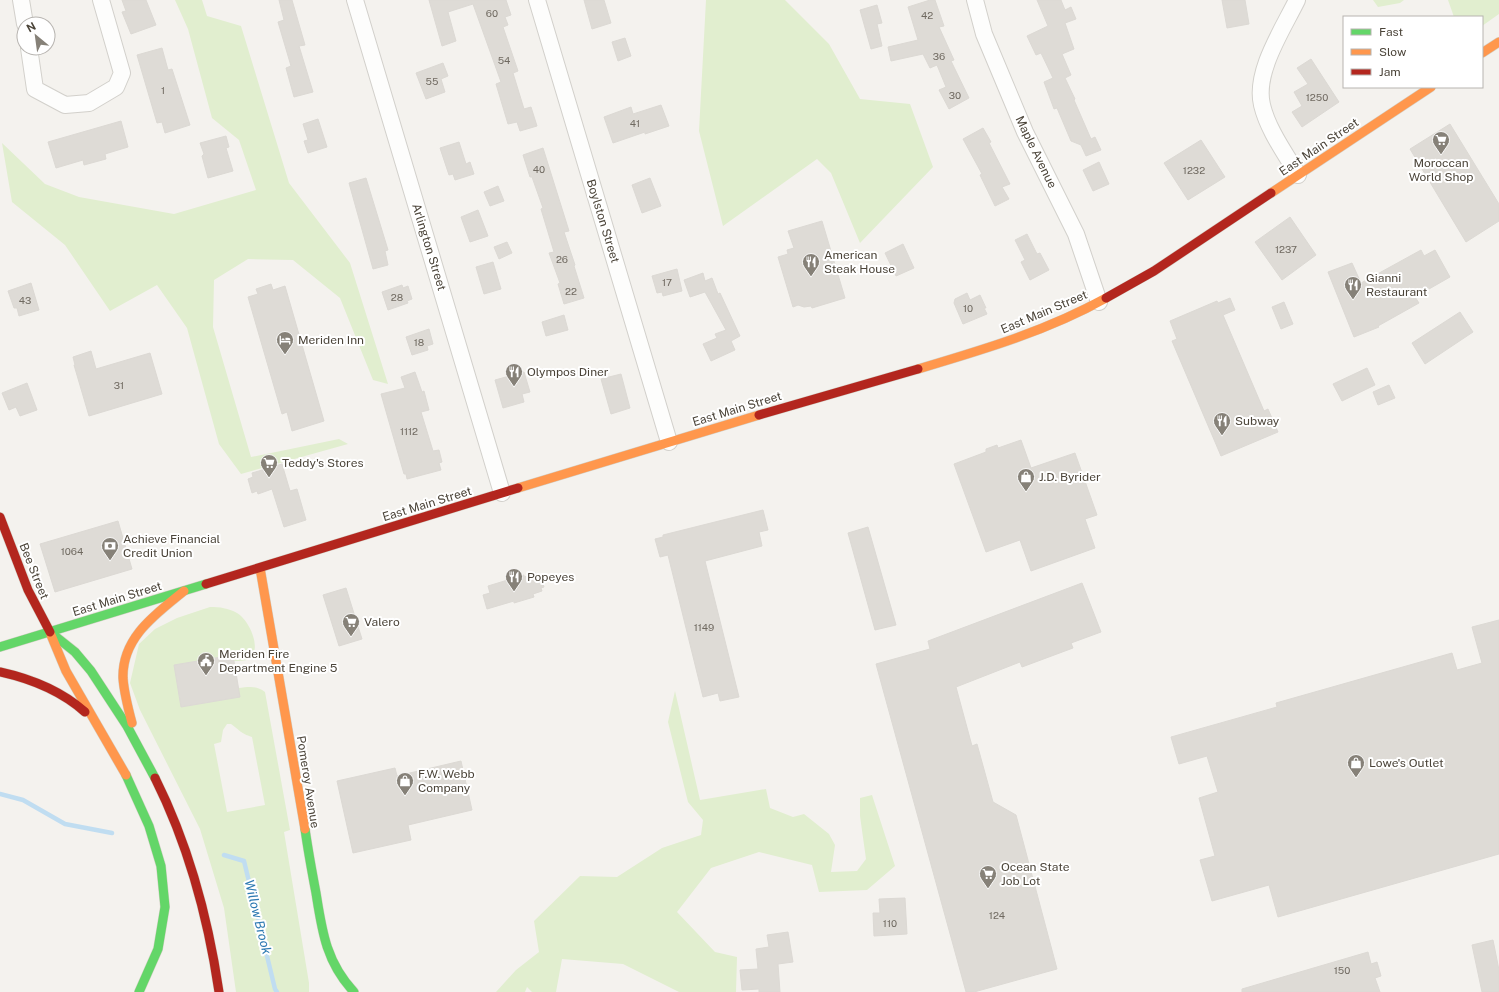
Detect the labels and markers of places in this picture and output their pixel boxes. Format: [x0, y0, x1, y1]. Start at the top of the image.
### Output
supermarket icon: Moroccan World Shop [1431, 130, 1451, 155]
place label: Moroccan World Shop [1409, 156, 1473, 184]
place label: American Steak House [824, 248, 895, 276]
restaurant icon: American Steak House [801, 252, 821, 277]
place label: Gianni Restaurant [1366, 271, 1428, 299]
restaurant icon: Gianni Restaurant [1343, 275, 1363, 300]
hotel icon: Meriden Inn [275, 330, 295, 355]
place label: Meriden Inn [298, 333, 364, 347]
restaurant icon: Olympos Diner [504, 362, 524, 387]
place label: Olympos Diner [527, 365, 609, 379]
restaurant icon: Subway [1212, 411, 1232, 436]
place label: Subway [1235, 414, 1280, 428]
supermarket icon: Teddy's Stores [259, 453, 279, 478]
place label: Teddy's Stores [282, 456, 364, 470]
shop icon: J.D. Byrider [1016, 467, 1036, 492]
place label: J.D. Byrider [1039, 470, 1101, 484]
place label: Achieve Financial Credit Union [123, 532, 221, 560]
bank icon: Achieve Financial Credit Union [100, 536, 120, 561]
restaurant icon: Popeyes [504, 567, 524, 592]
place label: Popeyes [527, 570, 574, 584]
supermarket icon: Valero [341, 612, 361, 637]
place label: Valero [364, 615, 400, 629]
place label: Meriden Fire Department Engine 5 [219, 647, 338, 675]
public building icon: Meriden Fire Department Engine 5 [196, 651, 216, 676]
shop icon: Lowe's Outlet [1346, 753, 1366, 778]
place label: Lowe's Outlet [1369, 756, 1444, 770]
place label: F.W. Webb Company [418, 767, 475, 795]
shop icon: F.W. Webb Company [395, 771, 415, 796]
place label: Ocean State Job Lot [1001, 860, 1070, 888]
supermarket icon: Ocean State Job Lot [978, 864, 998, 889]

